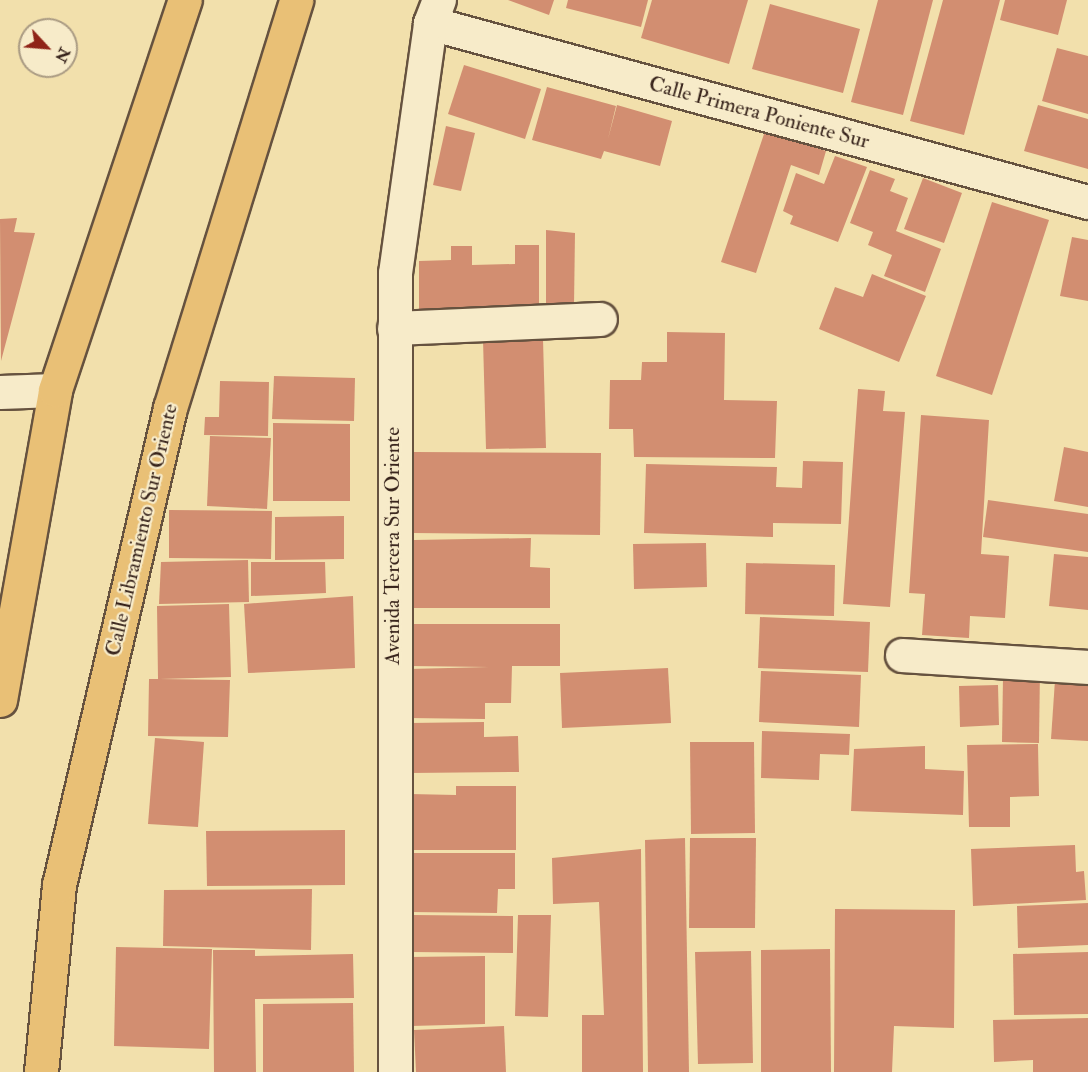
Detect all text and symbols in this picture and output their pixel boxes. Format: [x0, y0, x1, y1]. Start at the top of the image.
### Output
north arrow [18, 18, 78, 78]
text: N [50, 44, 75, 66]
street label: Calle Primera Poniente Sur [646, 71, 872, 155]
street label: Calle Libramiento Sur Oriente [101, 402, 183, 658]
street label: Avenida Tercera Sur Oriente [380, 427, 406, 665]

